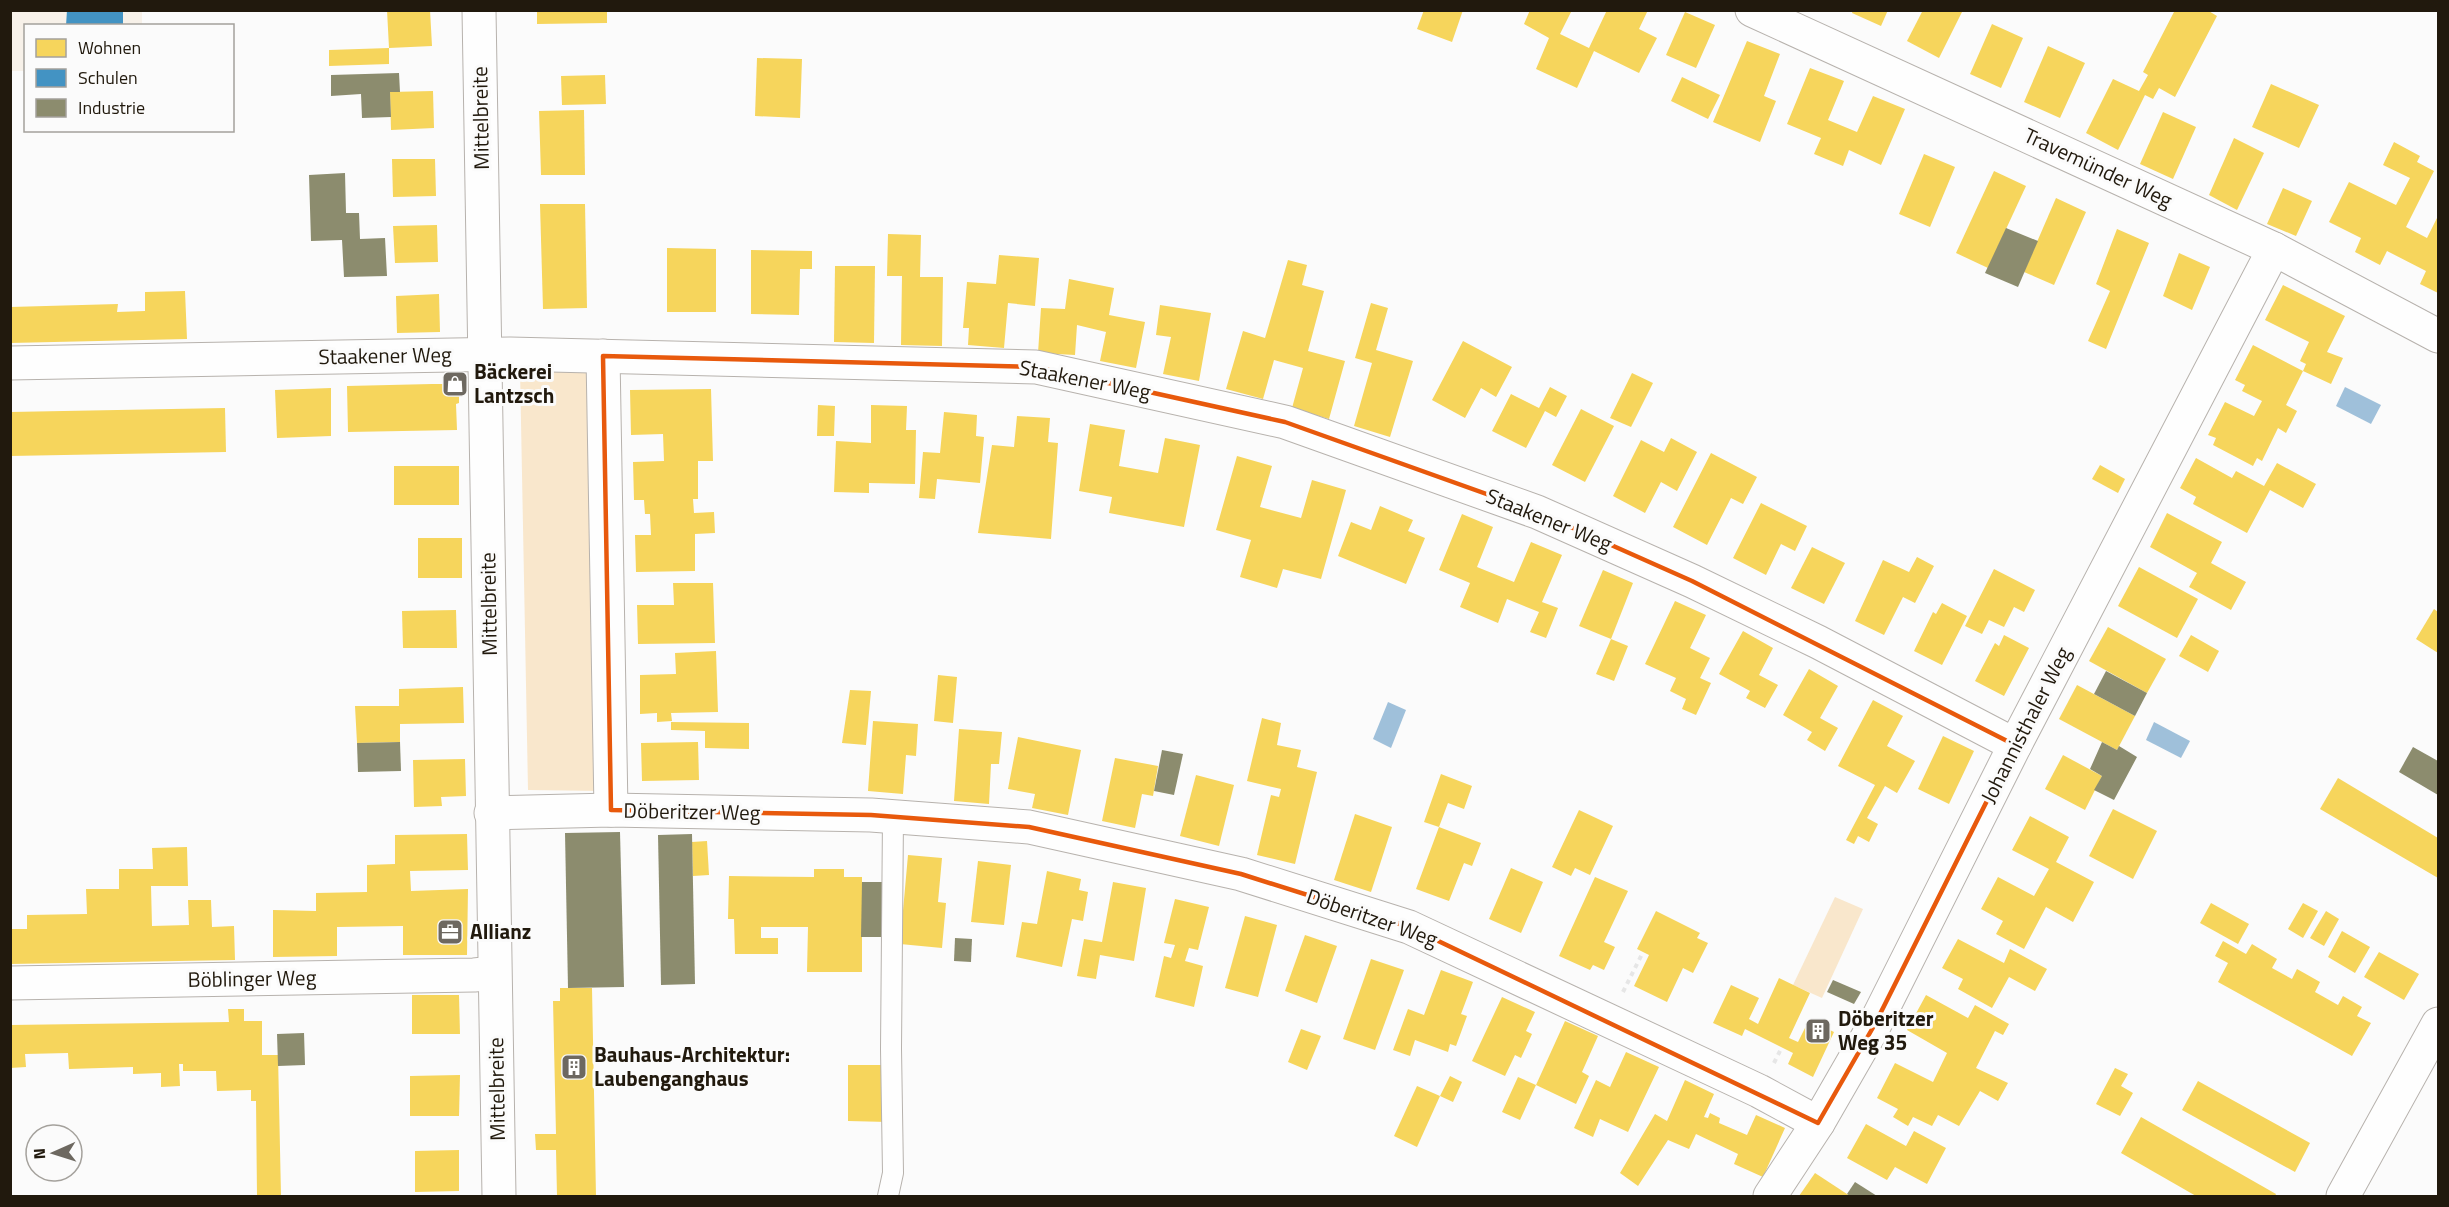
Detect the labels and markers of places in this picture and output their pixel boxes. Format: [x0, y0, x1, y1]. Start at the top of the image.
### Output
place label: Bäckerei Lantzsch [474, 355, 554, 411]
shop icon: Bäckerei Lantzsch [440, 369, 470, 399]
place label: Allianz [470, 915, 531, 947]
office icon: Allianz [435, 917, 465, 947]
place label: Döberitzer Weg 35 [1838, 1002, 1934, 1058]
building icon: Döberitzer Weg 35 [1803, 1016, 1833, 1046]
place label: Bauhaus-Architektur: Laubenganghaus [594, 1038, 790, 1094]
building icon: Bauhaus-Architektur: Laubenganghaus [559, 1052, 589, 1082]

